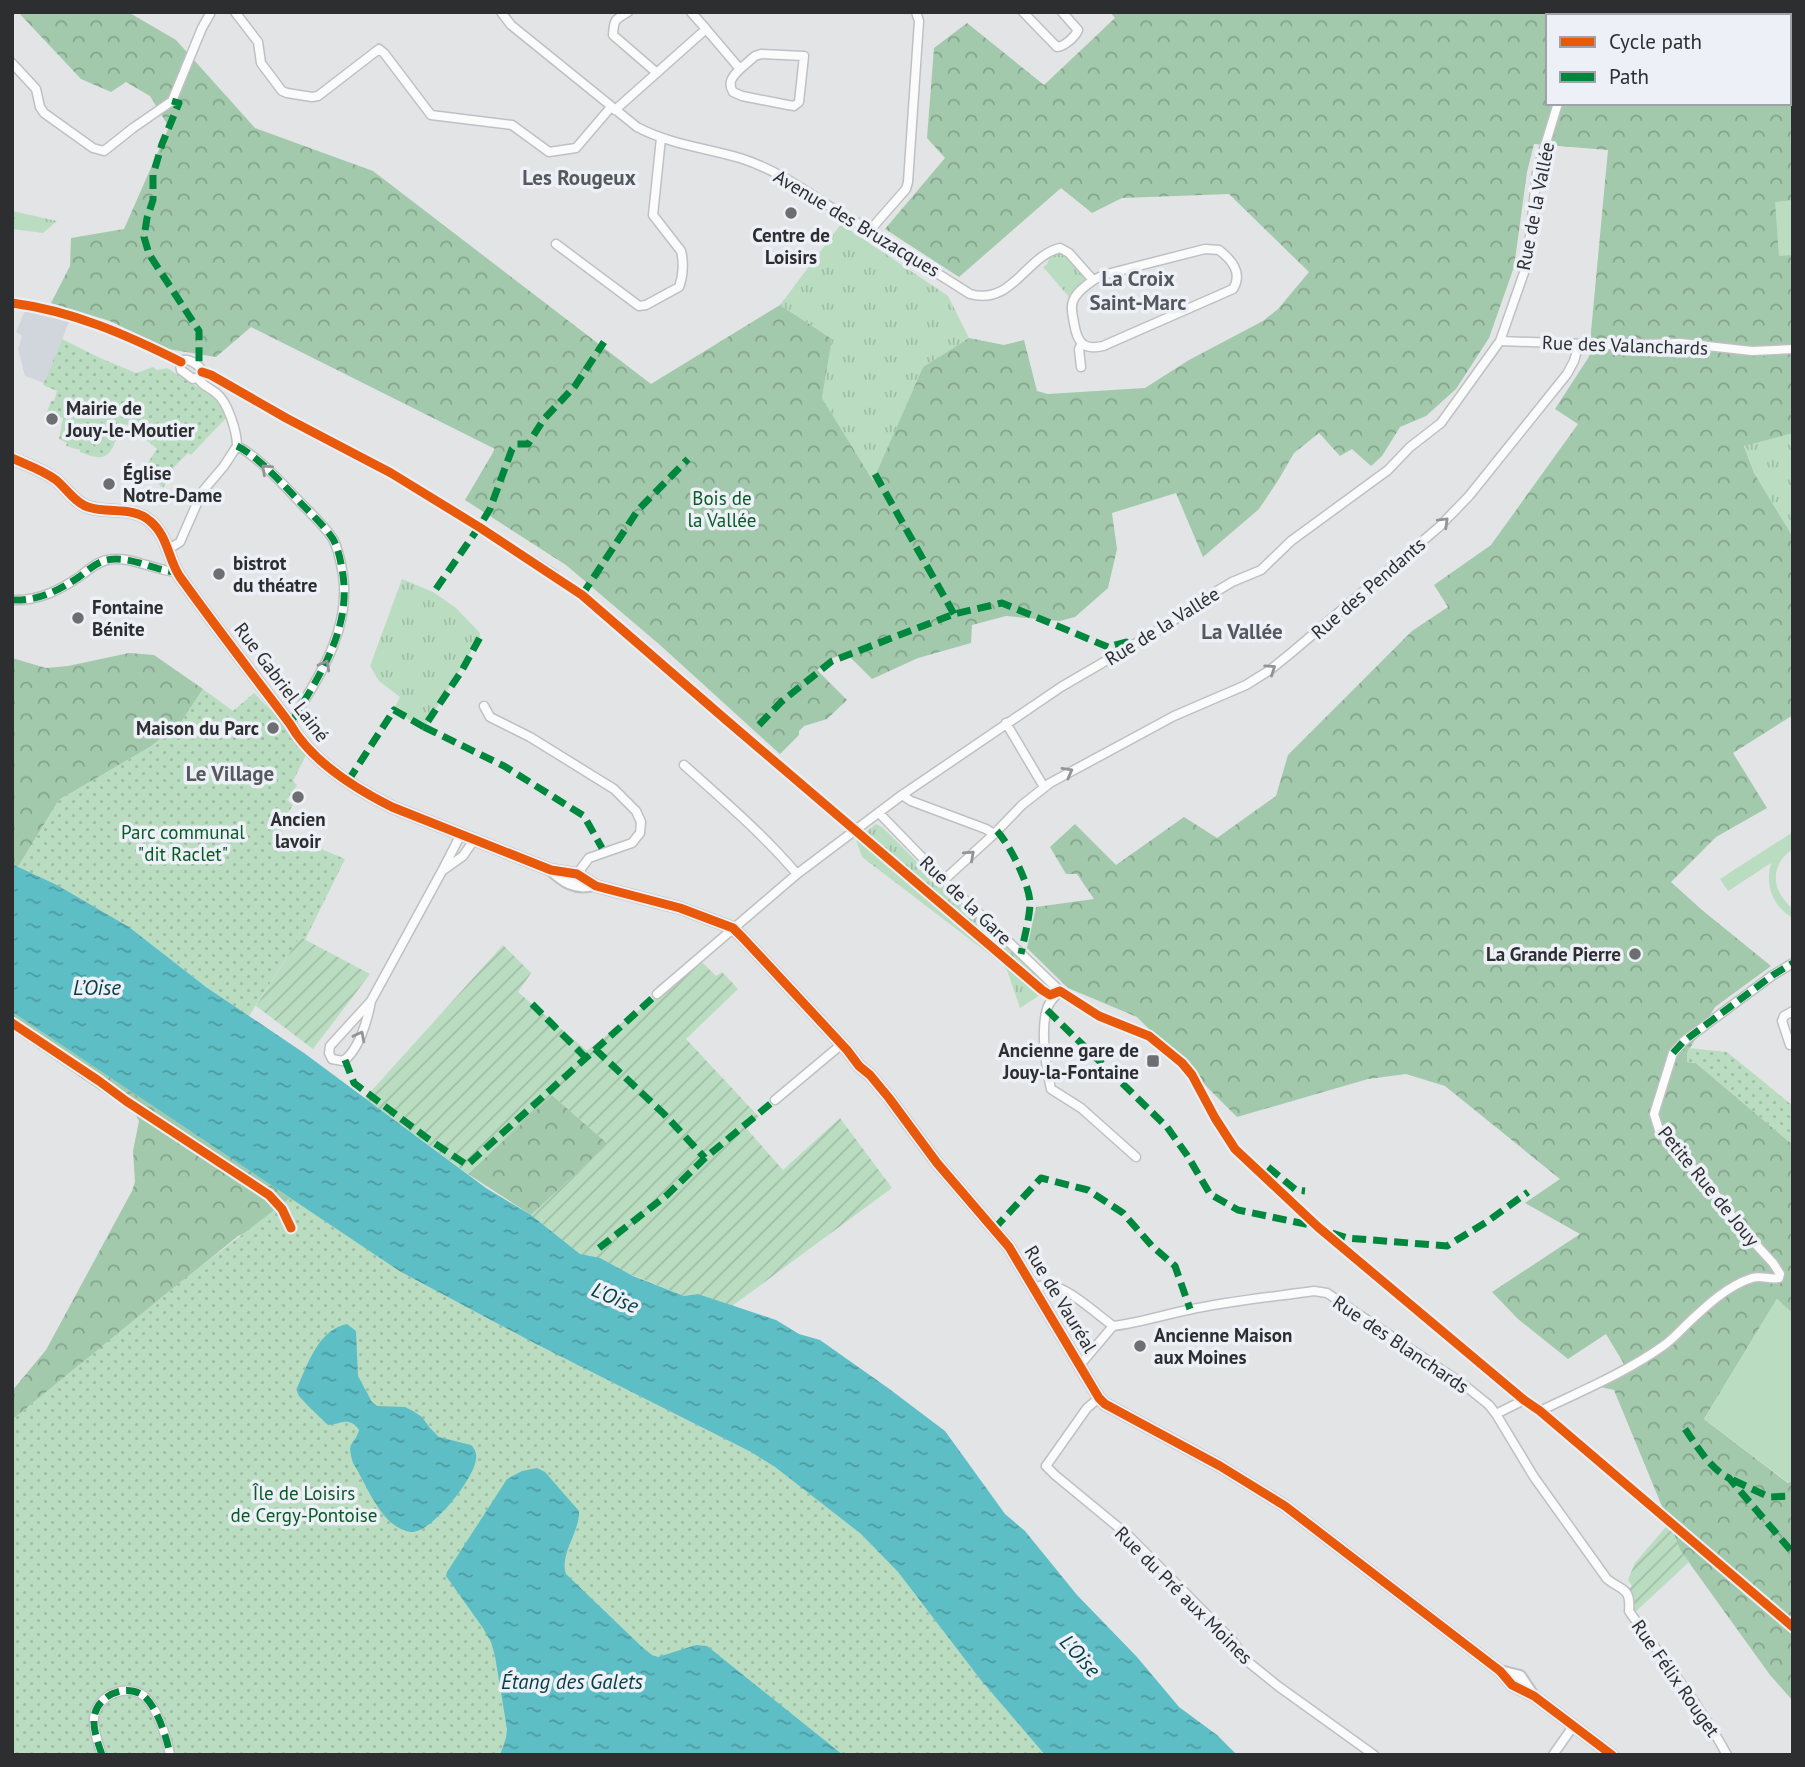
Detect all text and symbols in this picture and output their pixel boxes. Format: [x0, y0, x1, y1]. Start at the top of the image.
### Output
legend [1546, 14, 1791, 105]
text: Cycle path [1609, 28, 1702, 55]
text: Path [1609, 63, 1649, 90]
street label: Rue de la Vallée [1511, 140, 1559, 272]
district label: Les Rougeux [522, 164, 636, 191]
street label: Avenue des Bruzacques [770, 164, 944, 282]
marker: Centre de Loisirs [783, 205, 799, 221]
place label: Centre de Loisirs [752, 223, 830, 269]
district label: La Croix Saint-Marc [1090, 265, 1186, 316]
street label: Rue des Valanchards [1542, 330, 1708, 360]
place label: Mairie de Jouy-le-Moutier [65, 396, 195, 442]
marker: Mairie de Jouy-le-Moutier [44, 411, 60, 427]
place label: Église Notre-Dame [123, 461, 222, 507]
one-way arrow [261, 465, 274, 477]
marker: Église Notre-Dame [101, 476, 117, 492]
park label: Bois de la Vallée [688, 486, 756, 532]
one-way arrow [1436, 517, 1449, 530]
street label: Rue des Pendants [1306, 532, 1430, 644]
place label: bistrot du théatre [233, 551, 317, 597]
marker: bistrot du théatre [211, 566, 227, 582]
street label: Rue de la Vallée [1101, 581, 1223, 671]
place label: Fontaine Bénite [92, 595, 163, 641]
marker: Fontaine Bénite [70, 610, 86, 626]
street label: Rue Gabriel Lainé [229, 618, 335, 746]
district label: La Vallée [1201, 618, 1283, 645]
one-way arrow [316, 660, 330, 672]
one-way arrow [1263, 665, 1276, 677]
place label: Maison du Parc [136, 716, 259, 740]
marker: Maison du Parc [265, 720, 281, 736]
district label: Le Village [186, 760, 274, 787]
one-way arrow [1061, 767, 1073, 780]
marker: Ancien lavoir [290, 789, 306, 805]
place label: Ancien lavoir [270, 807, 326, 853]
park label: Parc communal "dit Raclet" [121, 820, 245, 866]
street label: Rue de la Gare [915, 850, 1017, 950]
one-way arrow [962, 851, 975, 864]
place label: La Grande Pierre [1486, 942, 1621, 966]
marker: La Grande Pierre [1627, 946, 1643, 962]
water label: L’Oise [73, 974, 121, 1001]
one-way arrow [352, 1031, 366, 1043]
place label: Ancienne gare de Jouy-la-Fontaine [998, 1038, 1139, 1084]
marker: Ancienne gare de Jouy-la-Fontaine [1145, 1053, 1161, 1069]
street label: Petite Rue de Jouy [1653, 1121, 1765, 1251]
street label: Rue de Vauréal [1020, 1241, 1103, 1357]
water label: L'Oise [588, 1276, 643, 1320]
street label: Rue des Blanchards [1329, 1290, 1473, 1398]
place label: Ancienne Maison aux Moines [1154, 1323, 1292, 1369]
marker: Ancienne Maison aux Moines [1132, 1338, 1148, 1354]
park label: Île de Loisirs de Cergy-Pontoise [231, 1481, 377, 1527]
street label: Rue du Pré aux Moines [1110, 1521, 1258, 1669]
street label: Rue Félix Rouget [1627, 1615, 1726, 1742]
water label: L'Oise [1054, 1629, 1107, 1683]
water label: Étang des Galets [501, 1668, 644, 1695]

